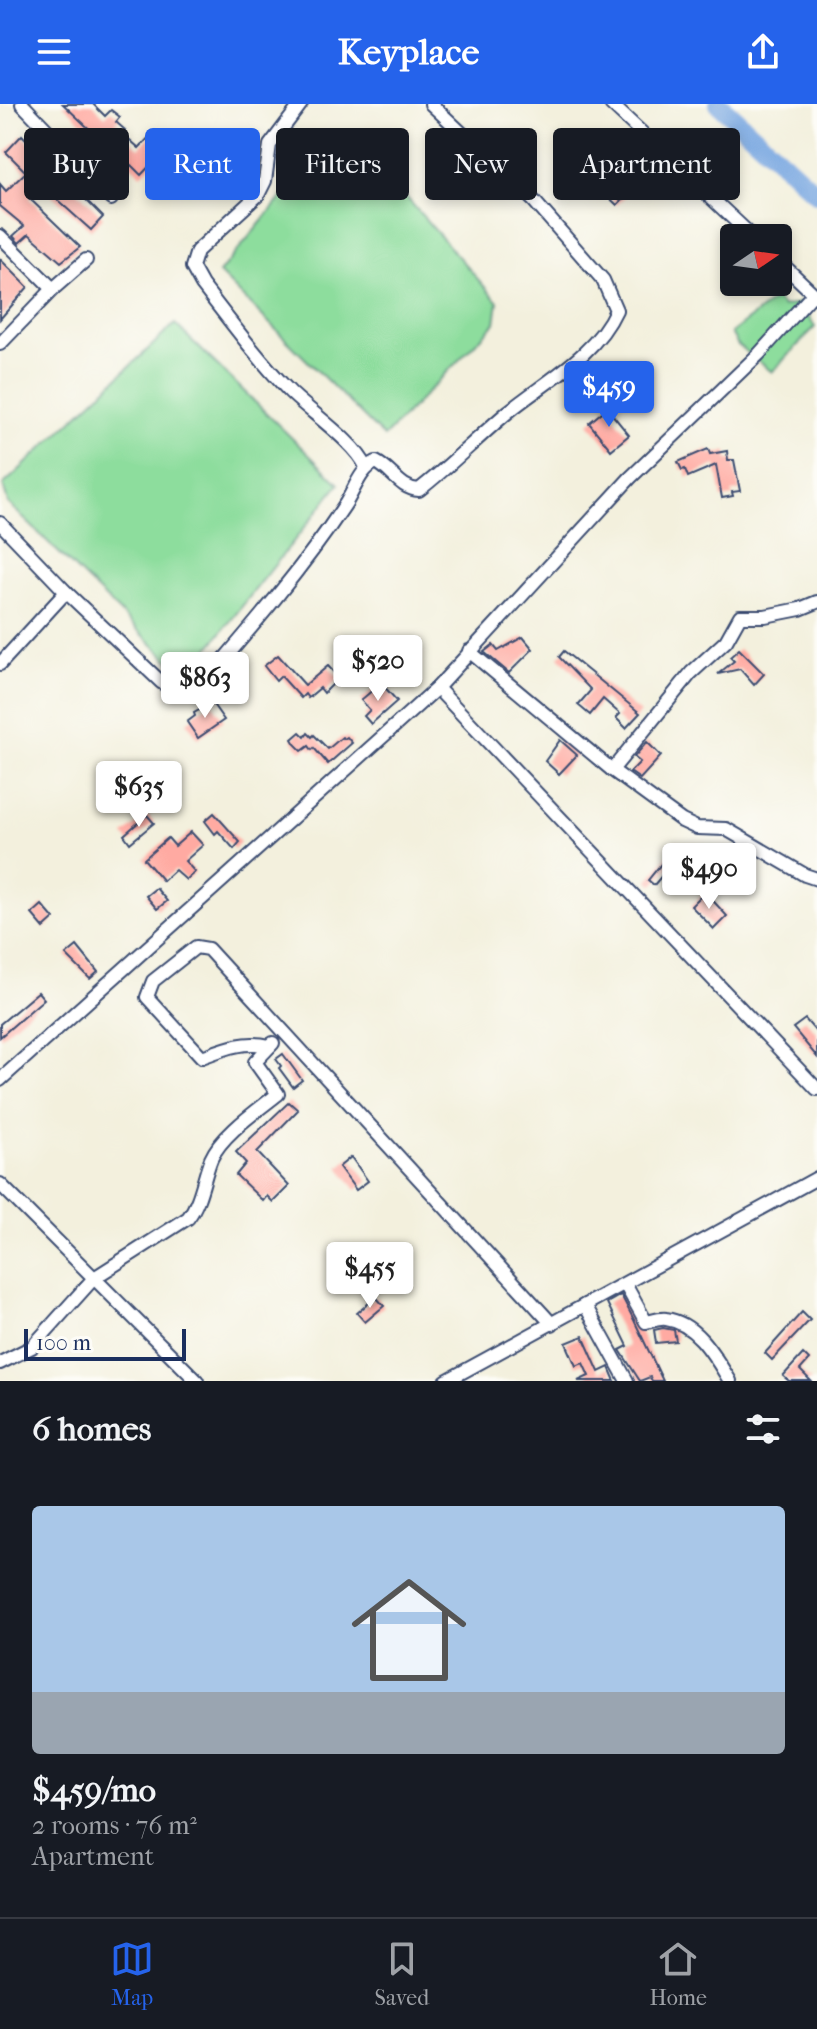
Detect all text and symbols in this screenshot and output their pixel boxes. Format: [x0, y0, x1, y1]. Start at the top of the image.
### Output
icon: menu [32, 30, 76, 74]
icon: share [741, 30, 785, 74]
text: Keyplace [338, 31, 479, 73]
chip: Buy [24, 128, 129, 200]
chip: Rent [145, 128, 260, 200]
chip: Filters [276, 128, 409, 200]
chip: New [425, 128, 537, 200]
chip: Apartment [553, 128, 740, 200]
north arrow [720, 224, 792, 296]
map controls [720, 224, 792, 296]
pin: $459 [562, 361, 656, 429]
text: $459 [582, 371, 636, 402]
pin: $520 [331, 635, 425, 703]
text: $520 [351, 645, 405, 676]
pin: $863 [158, 652, 252, 720]
text: $863 [179, 662, 231, 693]
pin: $635 [92, 761, 186, 829]
text: $635 [114, 771, 164, 802]
pin: $490 [662, 843, 756, 911]
text: $490 [680, 853, 738, 884]
pin: $455 [323, 1242, 417, 1310]
text: $455 [344, 1252, 396, 1283]
scale bar [24, 1325, 186, 1361]
text: 100 m [36, 1330, 91, 1356]
icon: filters [741, 1407, 785, 1451]
text: 6 homes [32, 1409, 151, 1449]
icon: home [337, 1558, 481, 1702]
text: $459/mo [32, 1770, 156, 1810]
text: 2 rooms · 76 m² [32, 1810, 197, 1841]
text: Apartment [32, 1841, 154, 1872]
tab: Map [110, 1937, 154, 2011]
tab: Saved [375, 1937, 429, 2011]
tab: Home [650, 1937, 707, 2011]

